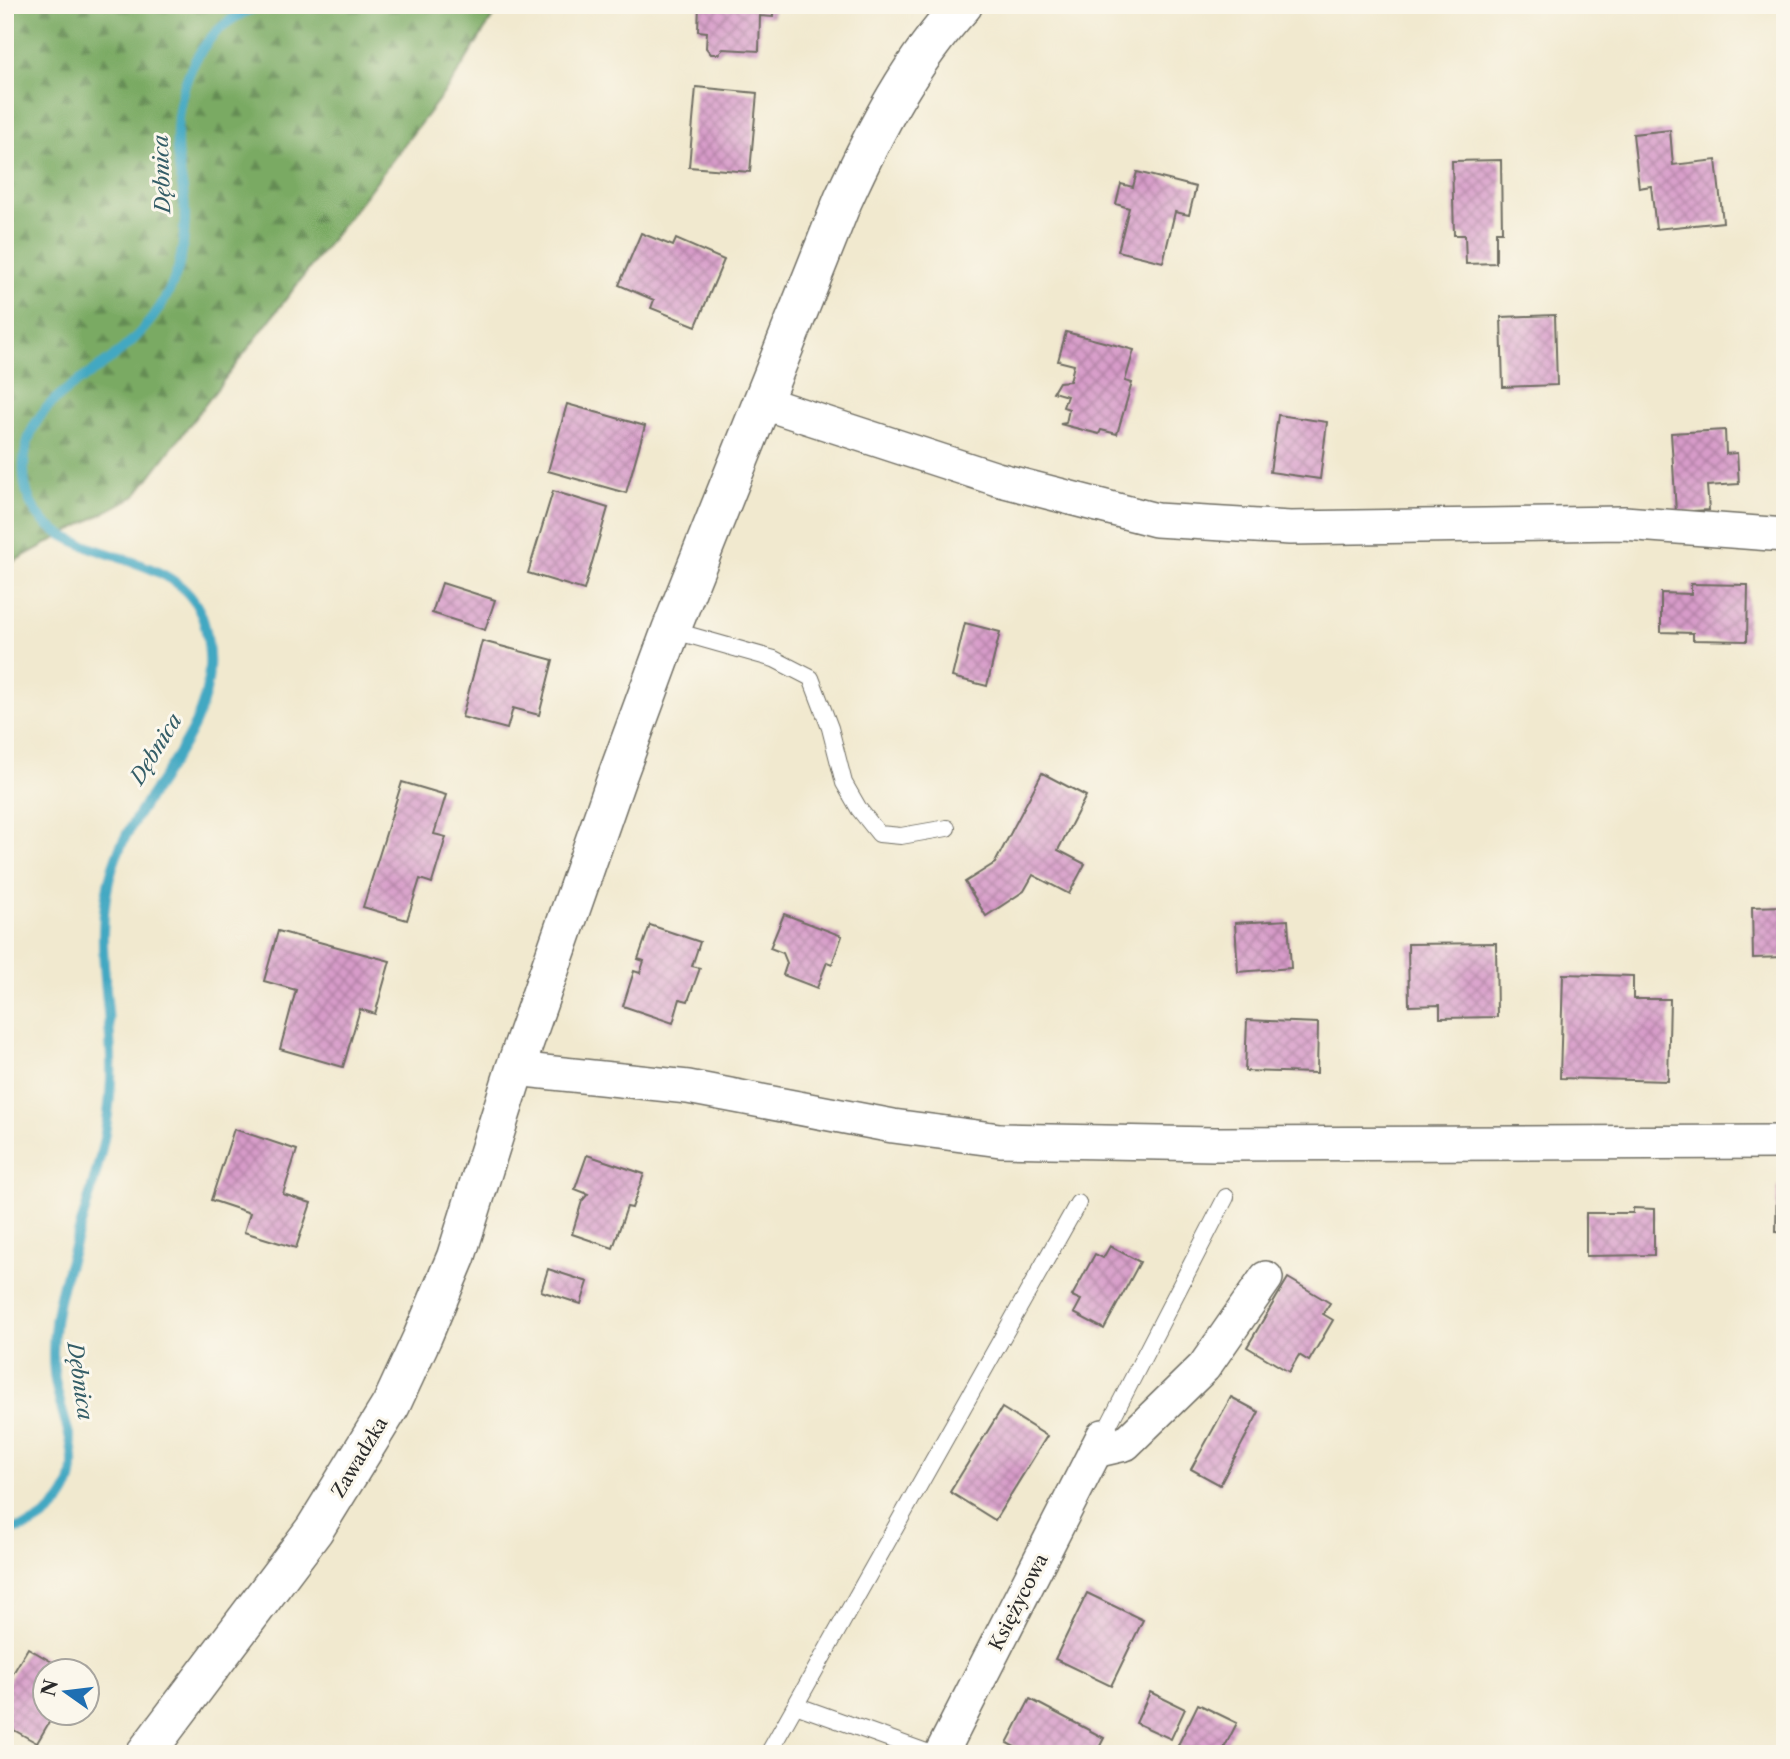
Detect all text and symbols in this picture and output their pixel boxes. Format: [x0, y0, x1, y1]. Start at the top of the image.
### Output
water label: Dębnica [148, 134, 175, 216]
water label: Dębnica [123, 708, 187, 790]
water label: Dębnica [62, 1338, 98, 1422]
street label: Zawadzka [327, 1413, 392, 1502]
street label: Księżycowa [984, 1550, 1053, 1655]
north arrow [32, 1658, 102, 1728]
text: N [37, 1677, 63, 1699]

